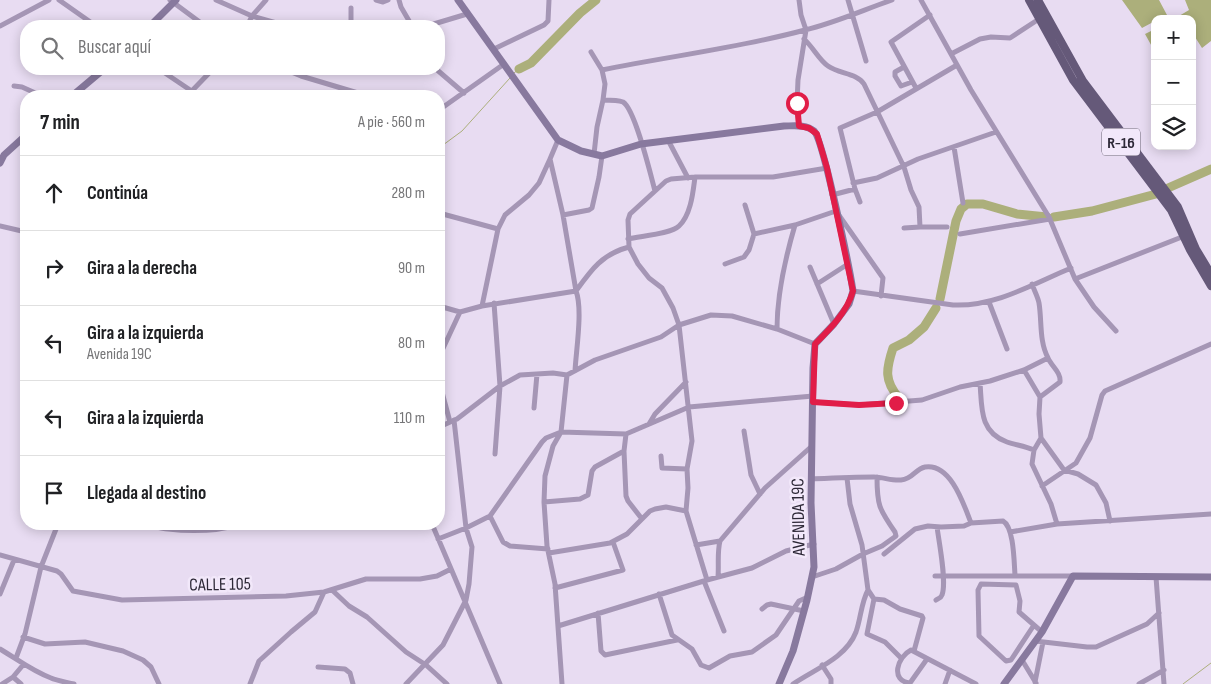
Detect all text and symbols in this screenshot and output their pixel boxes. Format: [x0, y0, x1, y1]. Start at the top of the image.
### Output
map controls [1151, 15, 1196, 150]
button: + [1151, 15, 1196, 60]
search box [20, 20, 445, 75]
icon: search [38, 34, 66, 62]
text: Buscar aquí [78, 36, 151, 59]
button: − [1151, 60, 1196, 105]
route start [786, 92, 809, 115]
button: layers [1151, 105, 1196, 150]
text: 7 min [40, 110, 80, 135]
text: A pie · 560 m [358, 113, 425, 132]
road number: R-16 [1102, 128, 1140, 156]
icon: ahead [40, 179, 68, 207]
text: Continúa [87, 182, 148, 205]
text: 280 m [391, 184, 425, 203]
icon: right [40, 254, 68, 282]
text: Gira a la derecha [87, 257, 197, 280]
text: 90 m [398, 259, 425, 278]
text: Gira a la izquierda [87, 322, 204, 345]
icon: left [40, 329, 68, 357]
text: 80 m [398, 334, 425, 353]
text: Avenida 19C [87, 345, 152, 364]
route end [885, 392, 908, 415]
icon: left [40, 404, 68, 432]
text: Gira a la izquierda [87, 407, 204, 430]
text: 110 m [394, 409, 425, 428]
street label: AVENIDA 19C [787, 478, 810, 557]
icon: arrive [40, 479, 68, 507]
text: Llegada al destino [87, 482, 206, 505]
street label: CALLE 105 [189, 573, 251, 596]

